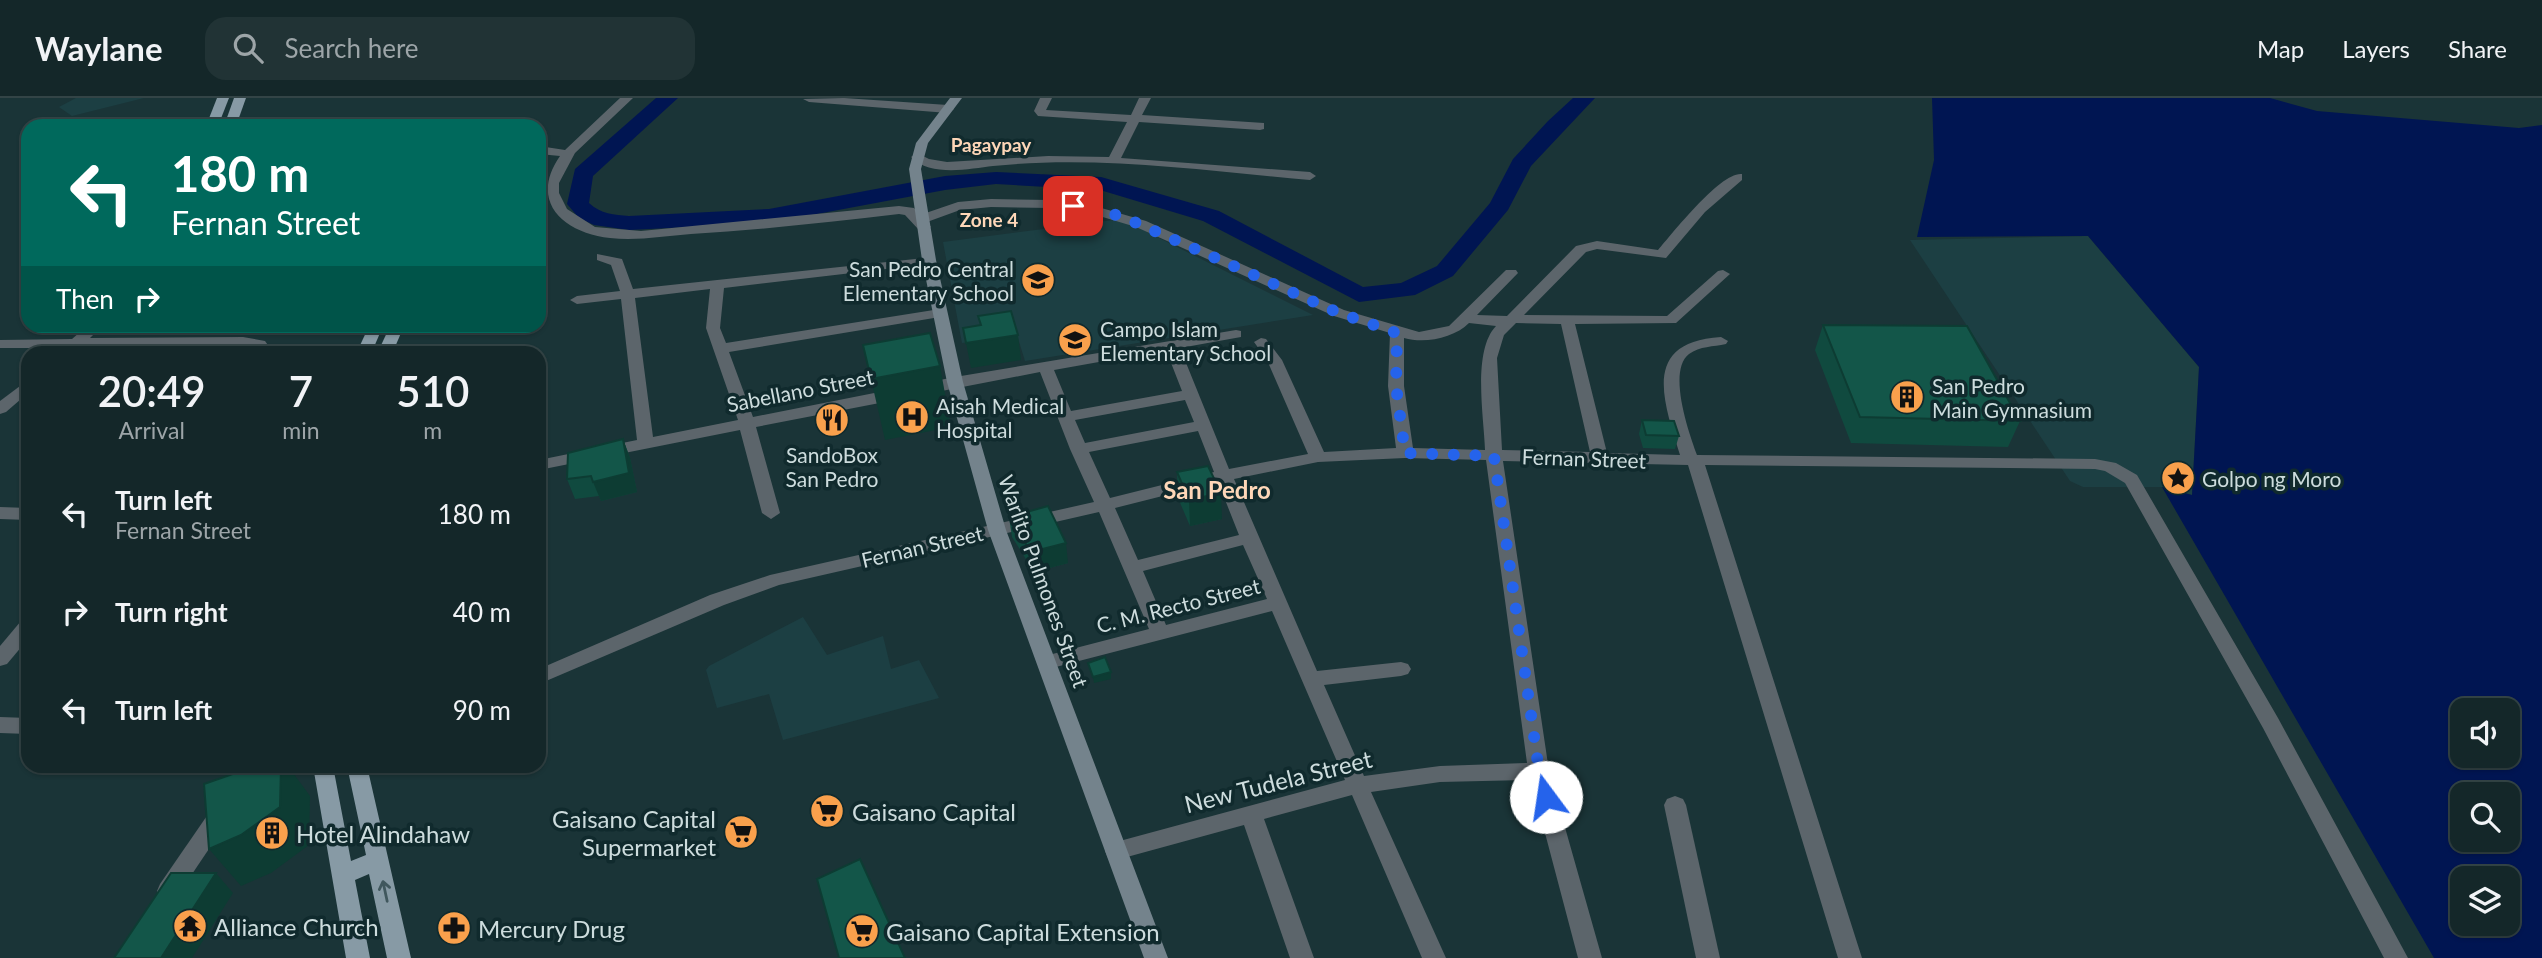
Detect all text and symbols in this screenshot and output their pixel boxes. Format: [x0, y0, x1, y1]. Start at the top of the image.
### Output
search box [205, 17, 695, 80]
text: Waylane [35, 28, 163, 68]
icon: search [229, 29, 267, 67]
text: Search here [285, 32, 419, 64]
text: Map [2257, 34, 2304, 63]
text: Layers [2342, 34, 2410, 63]
text: Share [2448, 34, 2507, 63]
district label: Pagaypay [951, 133, 1032, 156]
text: 180 m [171, 144, 309, 202]
icon: left [56, 147, 147, 238]
pin [1043, 176, 1103, 236]
icon: arrive [1054, 187, 1092, 225]
text: Fernan Street [171, 203, 360, 242]
district label: Zone 4 [960, 208, 1018, 231]
place label: San Pedro Central Elementary School [843, 256, 1014, 305]
school or university icon: San Pedro Central Elementary School [1019, 261, 1057, 299]
icon: right [128, 280, 166, 318]
text: Then [56, 283, 114, 315]
place label: Campo Islam Elementary School [1100, 316, 1271, 365]
school or university icon: Campo Islam Elementary School [1056, 321, 1094, 359]
street label: Sabellano Street [724, 363, 876, 417]
text: 20:49 [98, 366, 206, 416]
text: 7 [289, 366, 313, 416]
text: 510 [396, 366, 469, 416]
place label: San Pedro Main Gymnasium [1932, 373, 2092, 422]
building icon: San Pedro Main Gymnasium [1888, 378, 1926, 416]
place label: Aisah Medical Hospital [936, 393, 1064, 442]
hospital icon: Aisah Medical Hospital [893, 398, 931, 436]
restaurant icon: SandoBox San Pedro [813, 401, 851, 439]
text: Arrival [119, 416, 185, 444]
text: min [282, 416, 320, 444]
text: m [423, 416, 442, 444]
place label: SandoBox San Pedro [786, 442, 879, 491]
street label: Fernan Street [1521, 443, 1647, 473]
place icon: Golpo ng Moro [2159, 459, 2197, 497]
place label: Golpo ng Moro [2202, 466, 2341, 491]
street label: Warlito Pulmones Street [994, 471, 1094, 691]
district label: San Pedro [1163, 475, 1271, 504]
text: Turn left [115, 484, 212, 516]
icon: left [56, 495, 94, 533]
text: 180 m [438, 498, 511, 530]
text: Fernan Street [115, 516, 251, 544]
street label: Fernan Street [859, 520, 986, 572]
street label: C. M. Recto Street [1094, 572, 1263, 637]
icon: right [56, 593, 94, 631]
text: Turn right [115, 596, 228, 628]
text: 40 m [453, 596, 511, 628]
icon: left [56, 691, 94, 729]
text: Turn left [115, 694, 212, 726]
text: 90 m [453, 694, 511, 726]
map controls [2450, 698, 2520, 936]
button: sound [2450, 698, 2520, 768]
street label: New Tudela Street [1181, 744, 1375, 818]
position arrow [1509, 760, 1583, 834]
button: search [2450, 782, 2520, 852]
supermarket icon: Gaisano Capital [808, 792, 846, 830]
place label: Gaisano Capital [852, 797, 1016, 826]
place label: Gaisano Capital Supermarket [552, 804, 716, 861]
supermarket icon: Gaisano Capital Supermarket [722, 813, 760, 851]
building icon: Hotel Alindahaw [253, 814, 291, 852]
place label: Hotel Alindahaw [296, 819, 470, 848]
button: layers [2450, 866, 2520, 936]
one-way arrow [377, 880, 391, 903]
temple icon: Alliance Church [171, 907, 209, 945]
pharmacy icon: Mercury Drug [435, 909, 473, 947]
place label: Alliance Church [214, 912, 379, 941]
supermarket icon: Gaisano Capital Extension [843, 912, 881, 950]
place label: Mercury Drug [478, 914, 625, 943]
place label: Gaisano Capital Extension [886, 917, 1160, 946]

